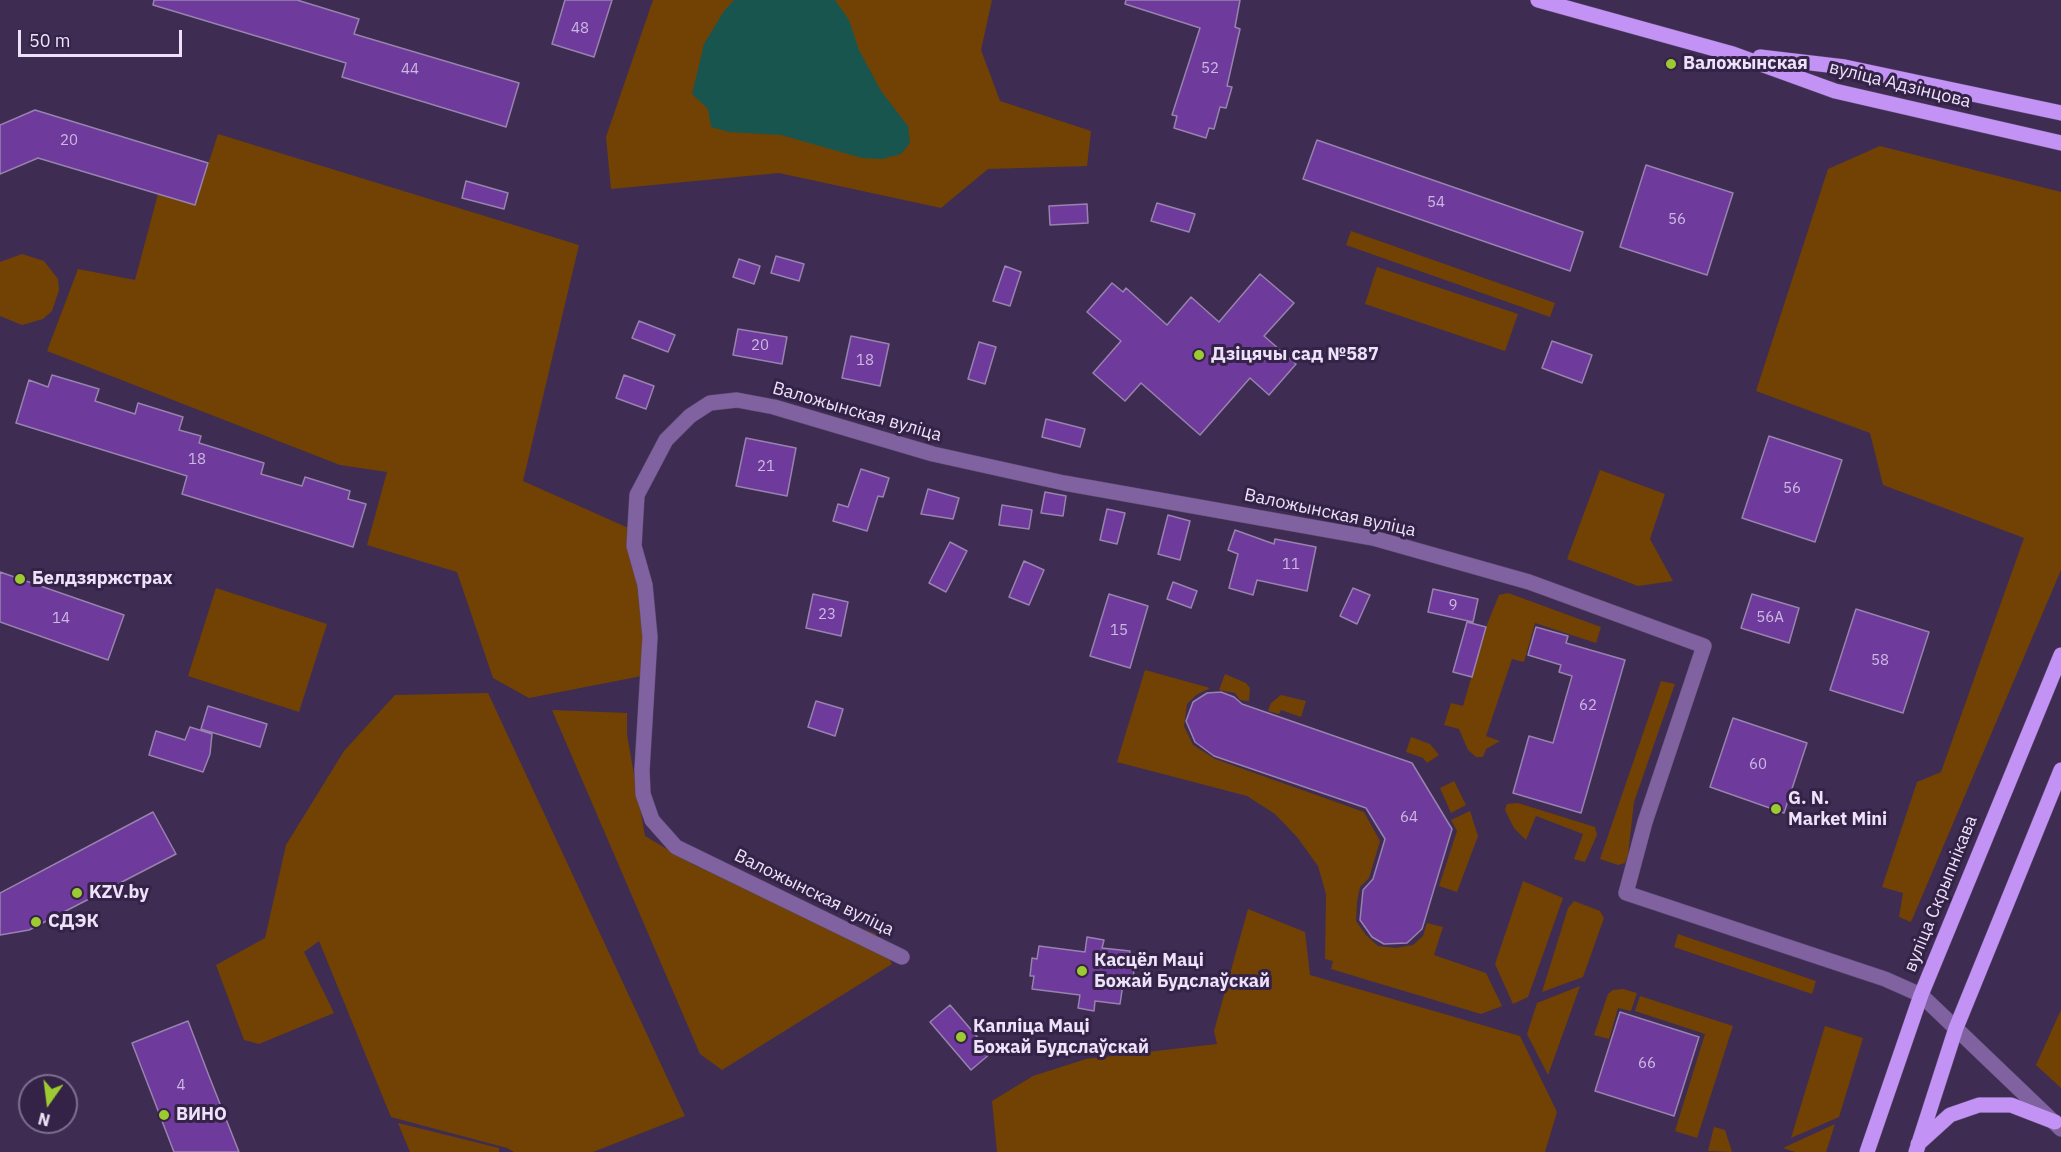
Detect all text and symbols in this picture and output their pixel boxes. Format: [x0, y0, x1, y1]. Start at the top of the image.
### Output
scale bar [21, 18, 184, 56]
house number: 48 [571, 20, 589, 38]
text: 50 m [29, 29, 71, 52]
place label: Валожынская [1683, 53, 1808, 75]
marker: Валожынская [1664, 57, 1678, 71]
street label: вуліца Адзінцова [1827, 57, 1973, 113]
house number: 52 [1201, 60, 1219, 78]
house number: 44 [401, 61, 419, 79]
house number: 20 [60, 132, 78, 150]
house number: 54 [1427, 194, 1445, 212]
house number: 56 [1668, 211, 1686, 229]
house number: 20 [751, 337, 769, 355]
place label: Дзіцячы сад №587 [1211, 344, 1379, 366]
marker: Дзіцячы сад №587 [1192, 348, 1206, 362]
house number: 18 [856, 352, 874, 370]
street label: Валожынская вуліца [770, 378, 944, 446]
house number: 18 [188, 451, 206, 469]
house number: 21 [757, 458, 775, 476]
house number: 56 [1783, 480, 1801, 498]
street label: Валожынская вуліца [1242, 484, 1418, 542]
house number: 11 [1282, 556, 1300, 574]
place label: Белдзяржстрах [32, 568, 173, 590]
marker: Белдзяржстрах [13, 572, 27, 586]
house number: 9 [1449, 597, 1457, 615]
house number: 23 [818, 606, 836, 624]
house number: 56А [1756, 609, 1784, 627]
house number: 14 [52, 610, 70, 628]
house number: 15 [1110, 622, 1128, 640]
house number: 58 [1871, 652, 1889, 670]
house number: 62 [1579, 697, 1597, 715]
house number: 60 [1749, 756, 1767, 774]
place label: G. N. Market Mini [1788, 788, 1887, 830]
marker: G. N. Market Mini [1769, 802, 1783, 816]
house number: 64 [1400, 809, 1418, 827]
street label: вуліца Скрыпнікава [1900, 813, 1982, 975]
street label: Валожынская вуліца [731, 845, 897, 941]
place label: KZV.by [89, 882, 149, 904]
marker: KZV.by [70, 886, 84, 900]
place label: СДЭК [48, 911, 99, 933]
marker: СДЭК [29, 915, 43, 929]
place label: Касцёл Маці Божай Будслаўскай [1094, 950, 1270, 992]
marker: Касцёл Маці Божай Будслаўскай [1075, 964, 1089, 978]
place label: Капліца Маці Божай Будслаўскай [973, 1016, 1149, 1058]
marker: Капліца Маці Божай Будслаўскай [954, 1030, 968, 1044]
house number: 66 [1638, 1055, 1656, 1073]
north arrow [18, 1074, 78, 1134]
house number: 4 [177, 1077, 185, 1095]
place label: ВИНО [176, 1104, 227, 1126]
text: N [36, 1108, 52, 1131]
marker: ВИНО [157, 1108, 171, 1122]

